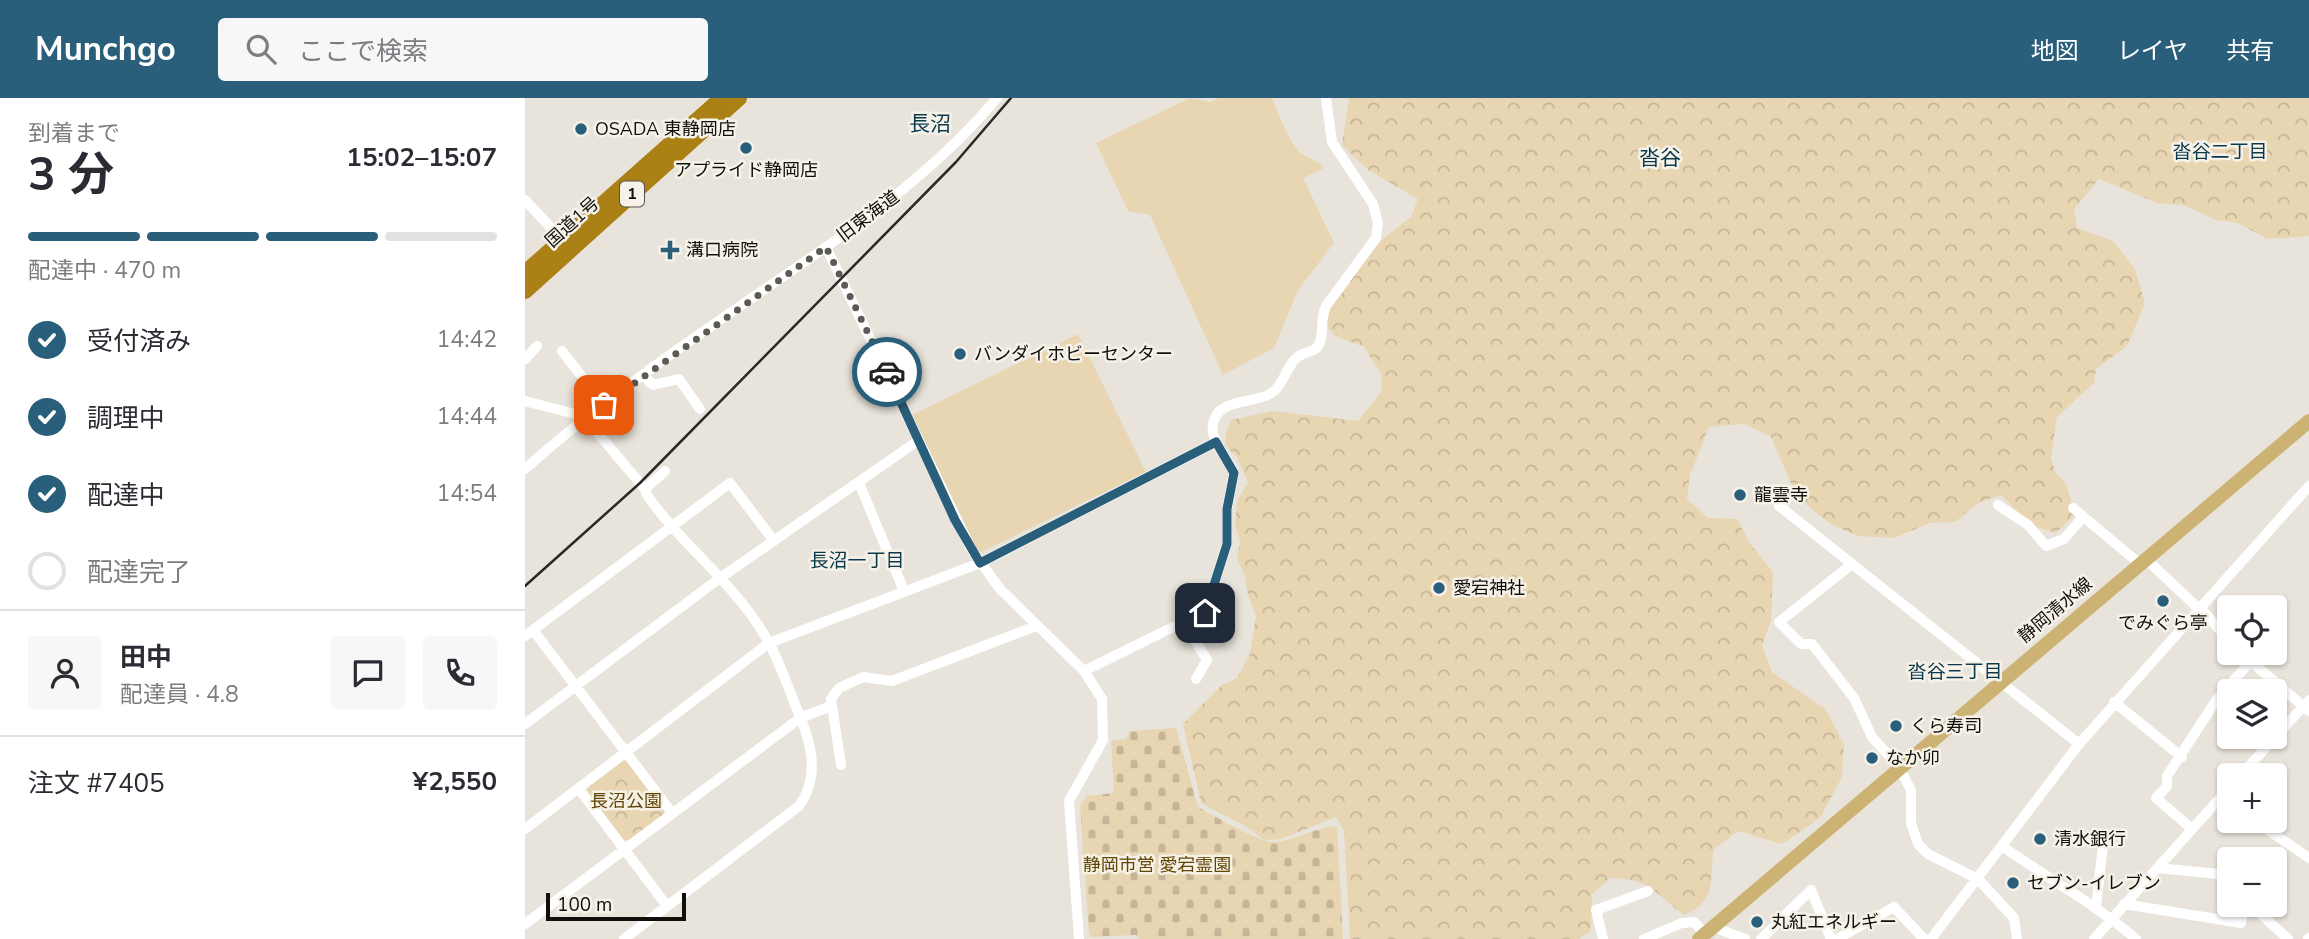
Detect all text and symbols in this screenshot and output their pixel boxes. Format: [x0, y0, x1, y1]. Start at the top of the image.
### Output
search box [218, 18, 708, 81]
text: Munchgo [35, 27, 176, 72]
icon: search [242, 30, 280, 68]
text: ここで検索 [298, 34, 428, 69]
text: 地図 [2031, 35, 2079, 67]
text: レイヤ [2117, 35, 2188, 67]
text: 共有 [2226, 35, 2274, 67]
district label: 長沼 [909, 110, 951, 138]
place label: OSADA 東静岡店 [595, 117, 736, 141]
text: 到着まで [28, 118, 120, 149]
marker: OSADA 東静岡店 [573, 121, 589, 137]
district label: 沓谷二丁目 [2172, 139, 2268, 165]
text: 15:02–15:07 [346, 140, 497, 175]
marker: アプライド静岡店 [738, 140, 754, 156]
text: 3 分 [28, 143, 114, 206]
district label: 沓谷 [1639, 144, 1681, 172]
place label: アプライド静岡店 [674, 158, 818, 182]
road number: 1 [620, 181, 644, 206]
street label: 旧東海道 [832, 185, 904, 247]
street label: 国道1号 [540, 191, 604, 253]
place label: 溝口病院 [686, 238, 758, 262]
marker: 溝口病院 [660, 240, 680, 260]
text: 配達中 · 470 m [28, 255, 181, 286]
icon: check [28, 321, 66, 359]
text: 受付済み [87, 324, 191, 359]
text: 14:42 [437, 324, 497, 355]
courier [852, 337, 922, 407]
place label: バンダイホビーセンター [974, 342, 1173, 366]
marker: バンダイホビーセンター [952, 346, 968, 362]
icon: car [868, 353, 906, 391]
pin [574, 375, 634, 435]
icon: bag [585, 386, 623, 424]
icon: check [28, 398, 66, 436]
text: 調理中 [87, 401, 165, 436]
text: 14:44 [437, 401, 497, 432]
icon: check [28, 475, 66, 513]
text: 配達中 [87, 478, 165, 513]
text: 14:54 [437, 478, 497, 509]
place label: 龍雲寺 [1754, 483, 1808, 507]
marker: 龍雲寺 [1732, 487, 1748, 503]
district label: 長沼一丁目 [809, 548, 905, 574]
text: 配達完了 [87, 555, 191, 590]
street label: 静岡清水線 [2013, 572, 2097, 648]
place label: 愛宕神社 [1453, 576, 1525, 600]
marker: 愛宕神社 [1431, 580, 1447, 596]
pin [1175, 583, 1235, 643]
marker: でみぐら亭 [2155, 593, 2171, 609]
icon: home [1186, 594, 1224, 632]
map controls [2217, 595, 2287, 917]
button: locate [2217, 595, 2287, 665]
place label: でみぐら亭 [2118, 611, 2208, 635]
button: person [28, 636, 102, 710]
button: chat [331, 636, 405, 710]
button: phone [423, 636, 497, 710]
text: 田中 [120, 640, 172, 675]
district label: 沓谷三丁目 [1907, 659, 2003, 685]
text: 配達員 · 4.8 [120, 679, 239, 710]
button: layers [2217, 679, 2287, 749]
place label: くら寿司 [1910, 714, 1982, 738]
marker: くら寿司 [1888, 718, 1904, 734]
place label: なか卯 [1886, 746, 1940, 770]
marker: なか卯 [1864, 750, 1880, 766]
button: + [2217, 763, 2287, 833]
text: ¥2,550 [413, 764, 497, 799]
text: 注文 #7405 [28, 766, 165, 801]
park label: 長沼公園 [590, 789, 662, 813]
place label: 清水銀行 [2054, 827, 2126, 851]
marker: 清水銀行 [2032, 831, 2048, 847]
button: − [2217, 847, 2287, 917]
park label: 静岡市営 愛宕霊園 [1083, 853, 1231, 877]
place label: セブン-イレブン [2027, 871, 2161, 895]
marker: セブン-イレブン [2005, 875, 2021, 891]
scale bar [546, 890, 686, 922]
text: 100 m [557, 892, 612, 918]
place label: 丸紅エネルギー [1771, 910, 1897, 934]
marker: 丸紅エネルギー [1749, 914, 1765, 930]

